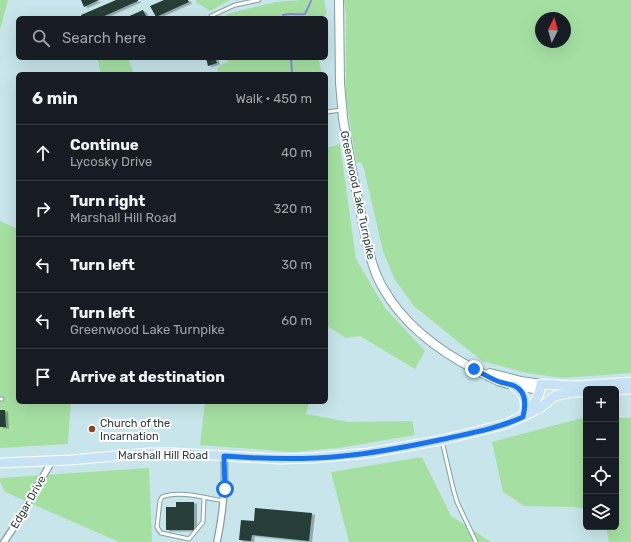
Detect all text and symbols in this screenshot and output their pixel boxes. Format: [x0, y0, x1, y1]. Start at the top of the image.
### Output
north arrow [535, 12, 571, 48]
search box [16, 16, 328, 60]
icon: search [30, 27, 52, 49]
text: Search here [62, 29, 146, 47]
text: 6 min [32, 88, 78, 108]
text: Walk · 450 m [236, 91, 312, 106]
street label: Greenwood Lake Turnpike [338, 130, 377, 261]
text: Continue [70, 136, 139, 154]
icon: ahead [32, 142, 54, 164]
text: 40 m [281, 145, 312, 160]
text: Lycosky Drive [70, 154, 152, 169]
text: Turn right [70, 192, 145, 210]
icon: right [32, 198, 54, 220]
text: 320 m [274, 201, 312, 216]
text: Marshall Hill Road [70, 210, 176, 225]
icon: left [32, 254, 54, 276]
text: Turn left [70, 256, 135, 274]
text: 30 m [281, 257, 312, 272]
text: Turn left [70, 304, 135, 322]
icon: left [32, 310, 54, 332]
text: 60 m [281, 313, 312, 328]
text: Greenwood Lake Turnpike [70, 322, 225, 337]
route end [465, 360, 483, 378]
icon: arrive [32, 366, 54, 388]
text: Arrive at destination [70, 368, 225, 386]
map controls [583, 386, 619, 530]
button: + [583, 386, 619, 422]
place label: Church of the Incarnation [100, 417, 170, 443]
button: − [583, 422, 619, 458]
marker: Church of the Incarnation [87, 424, 97, 434]
street label: Marshall Hill Road [118, 449, 208, 462]
button: locate [583, 458, 619, 494]
street label: Edgar Drive [8, 473, 49, 531]
route start [216, 480, 234, 498]
button: layers [583, 494, 619, 530]

